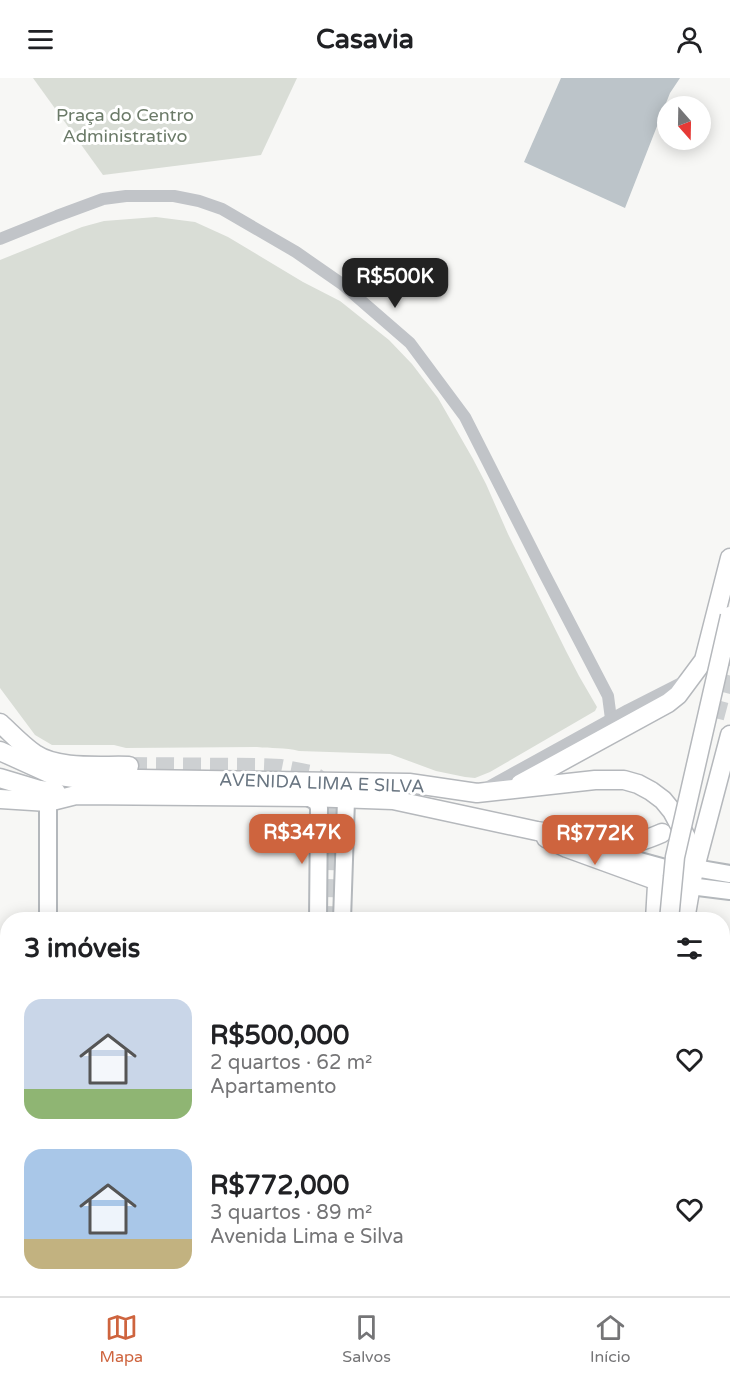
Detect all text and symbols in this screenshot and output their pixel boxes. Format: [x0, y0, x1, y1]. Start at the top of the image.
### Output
icon: menu [24, 23, 57, 56]
text: Casavia [316, 23, 414, 56]
icon: person [673, 23, 706, 56]
north arrow [657, 96, 711, 150]
map controls [657, 96, 711, 150]
park label: Praça do Centro Administrativo [56, 104, 194, 147]
pin: R$500K [346, 258, 444, 309]
text: R$500K [356, 265, 434, 289]
street label: AVENIDA LIMA E SILVA [219, 768, 425, 798]
pin: R$347K [253, 814, 351, 865]
pin: R$772K [546, 815, 644, 866]
text: R$347K [263, 821, 341, 845]
text: R$772K [556, 822, 634, 846]
icon: filters [673, 932, 706, 965]
text: 3 imóveis [24, 933, 140, 964]
text: R$500,000 [210, 1020, 349, 1051]
icon: home [72, 1023, 144, 1095]
icon: heart [673, 1043, 706, 1076]
text: 2 quartos · 62 m² [210, 1051, 372, 1075]
text: Apartamento [210, 1075, 336, 1099]
text: R$772,000 [210, 1170, 349, 1201]
icon: home [72, 1173, 144, 1245]
icon: heart [673, 1193, 706, 1226]
text: 3 quartos · 89 m² [210, 1201, 372, 1225]
text: Avenida Lima e Silva [210, 1225, 404, 1249]
tab: Mapa [100, 1311, 143, 1367]
tab: Salvos [342, 1311, 391, 1367]
tab: Início [590, 1311, 630, 1367]

